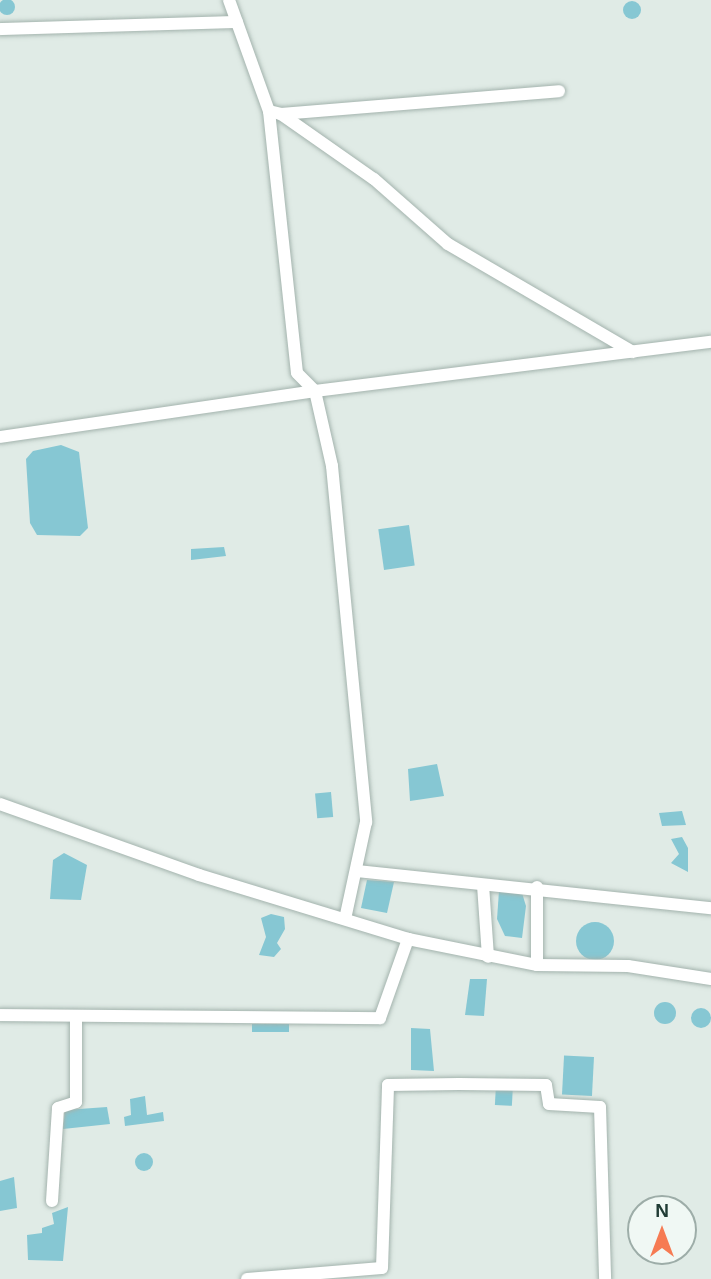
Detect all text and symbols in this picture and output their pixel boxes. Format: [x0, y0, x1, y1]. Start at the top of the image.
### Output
north arrow [627, 1195, 697, 1265]
text: N [655, 1200, 669, 1221]

